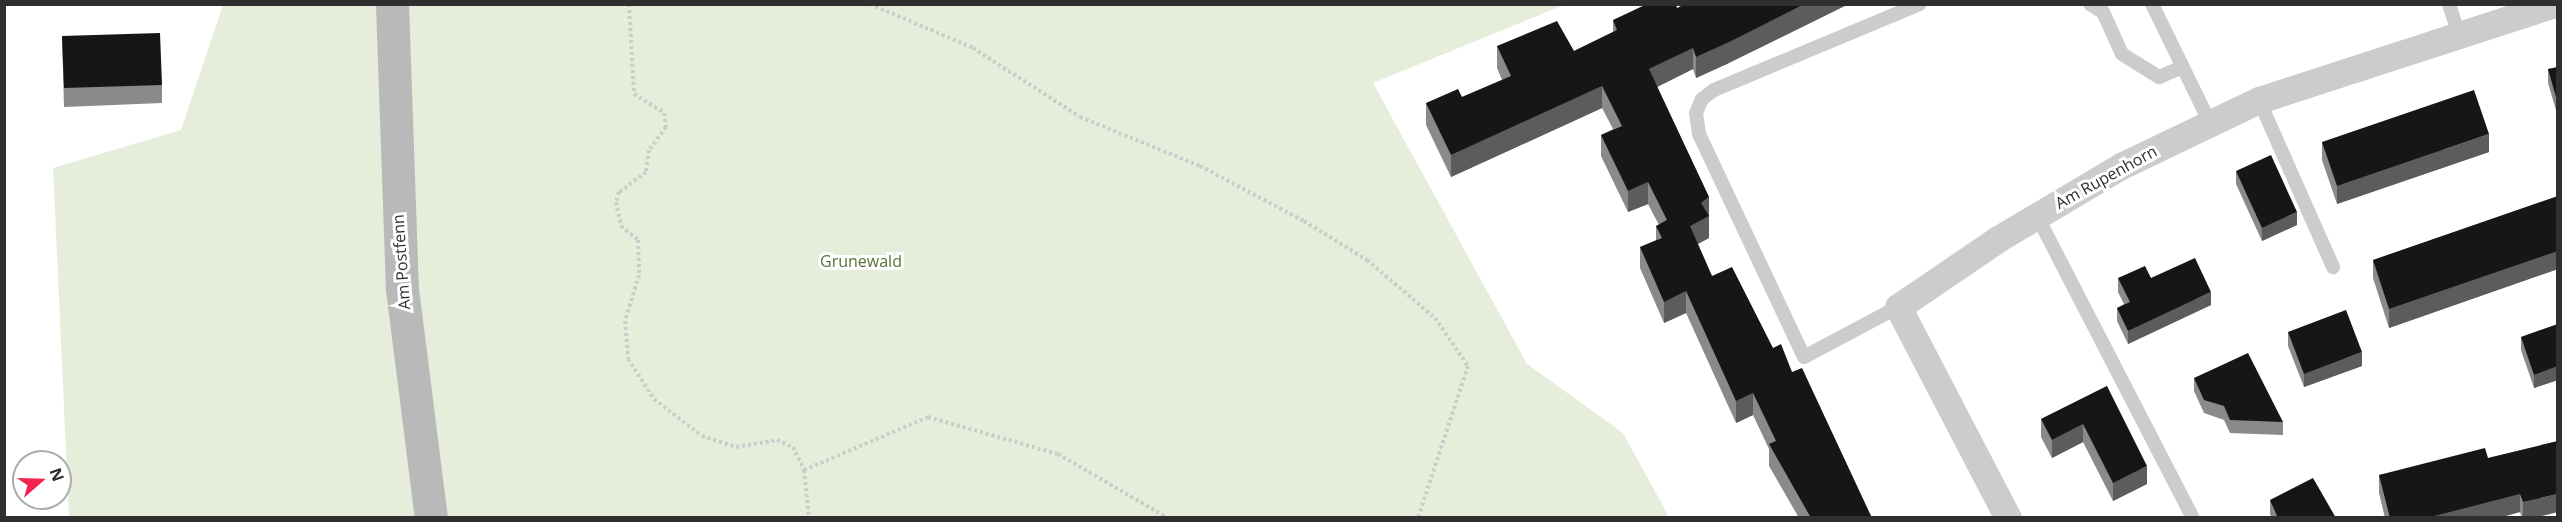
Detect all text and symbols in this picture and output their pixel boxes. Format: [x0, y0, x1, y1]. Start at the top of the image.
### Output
street label: Am Rupenhorn [2052, 141, 2160, 213]
street label: Am Postfenn [388, 214, 414, 310]
park label: Grunewald [820, 251, 902, 271]
north arrow [12, 450, 72, 510]
text: N [44, 465, 70, 484]

